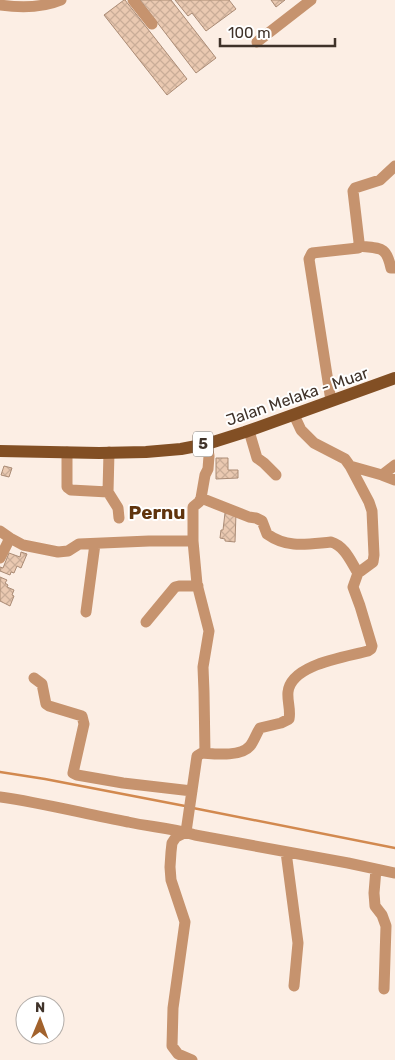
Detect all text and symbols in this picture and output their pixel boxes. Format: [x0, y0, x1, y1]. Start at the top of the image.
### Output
scale bar [220, 15, 335, 47]
text: 100 m [228, 24, 270, 42]
street label: Jalan Melaka - Muar [223, 363, 371, 430]
road number: 5 [193, 432, 213, 456]
district label: Pernu [128, 501, 186, 524]
north arrow [15, 995, 65, 1045]
text: N [35, 999, 45, 1016]

